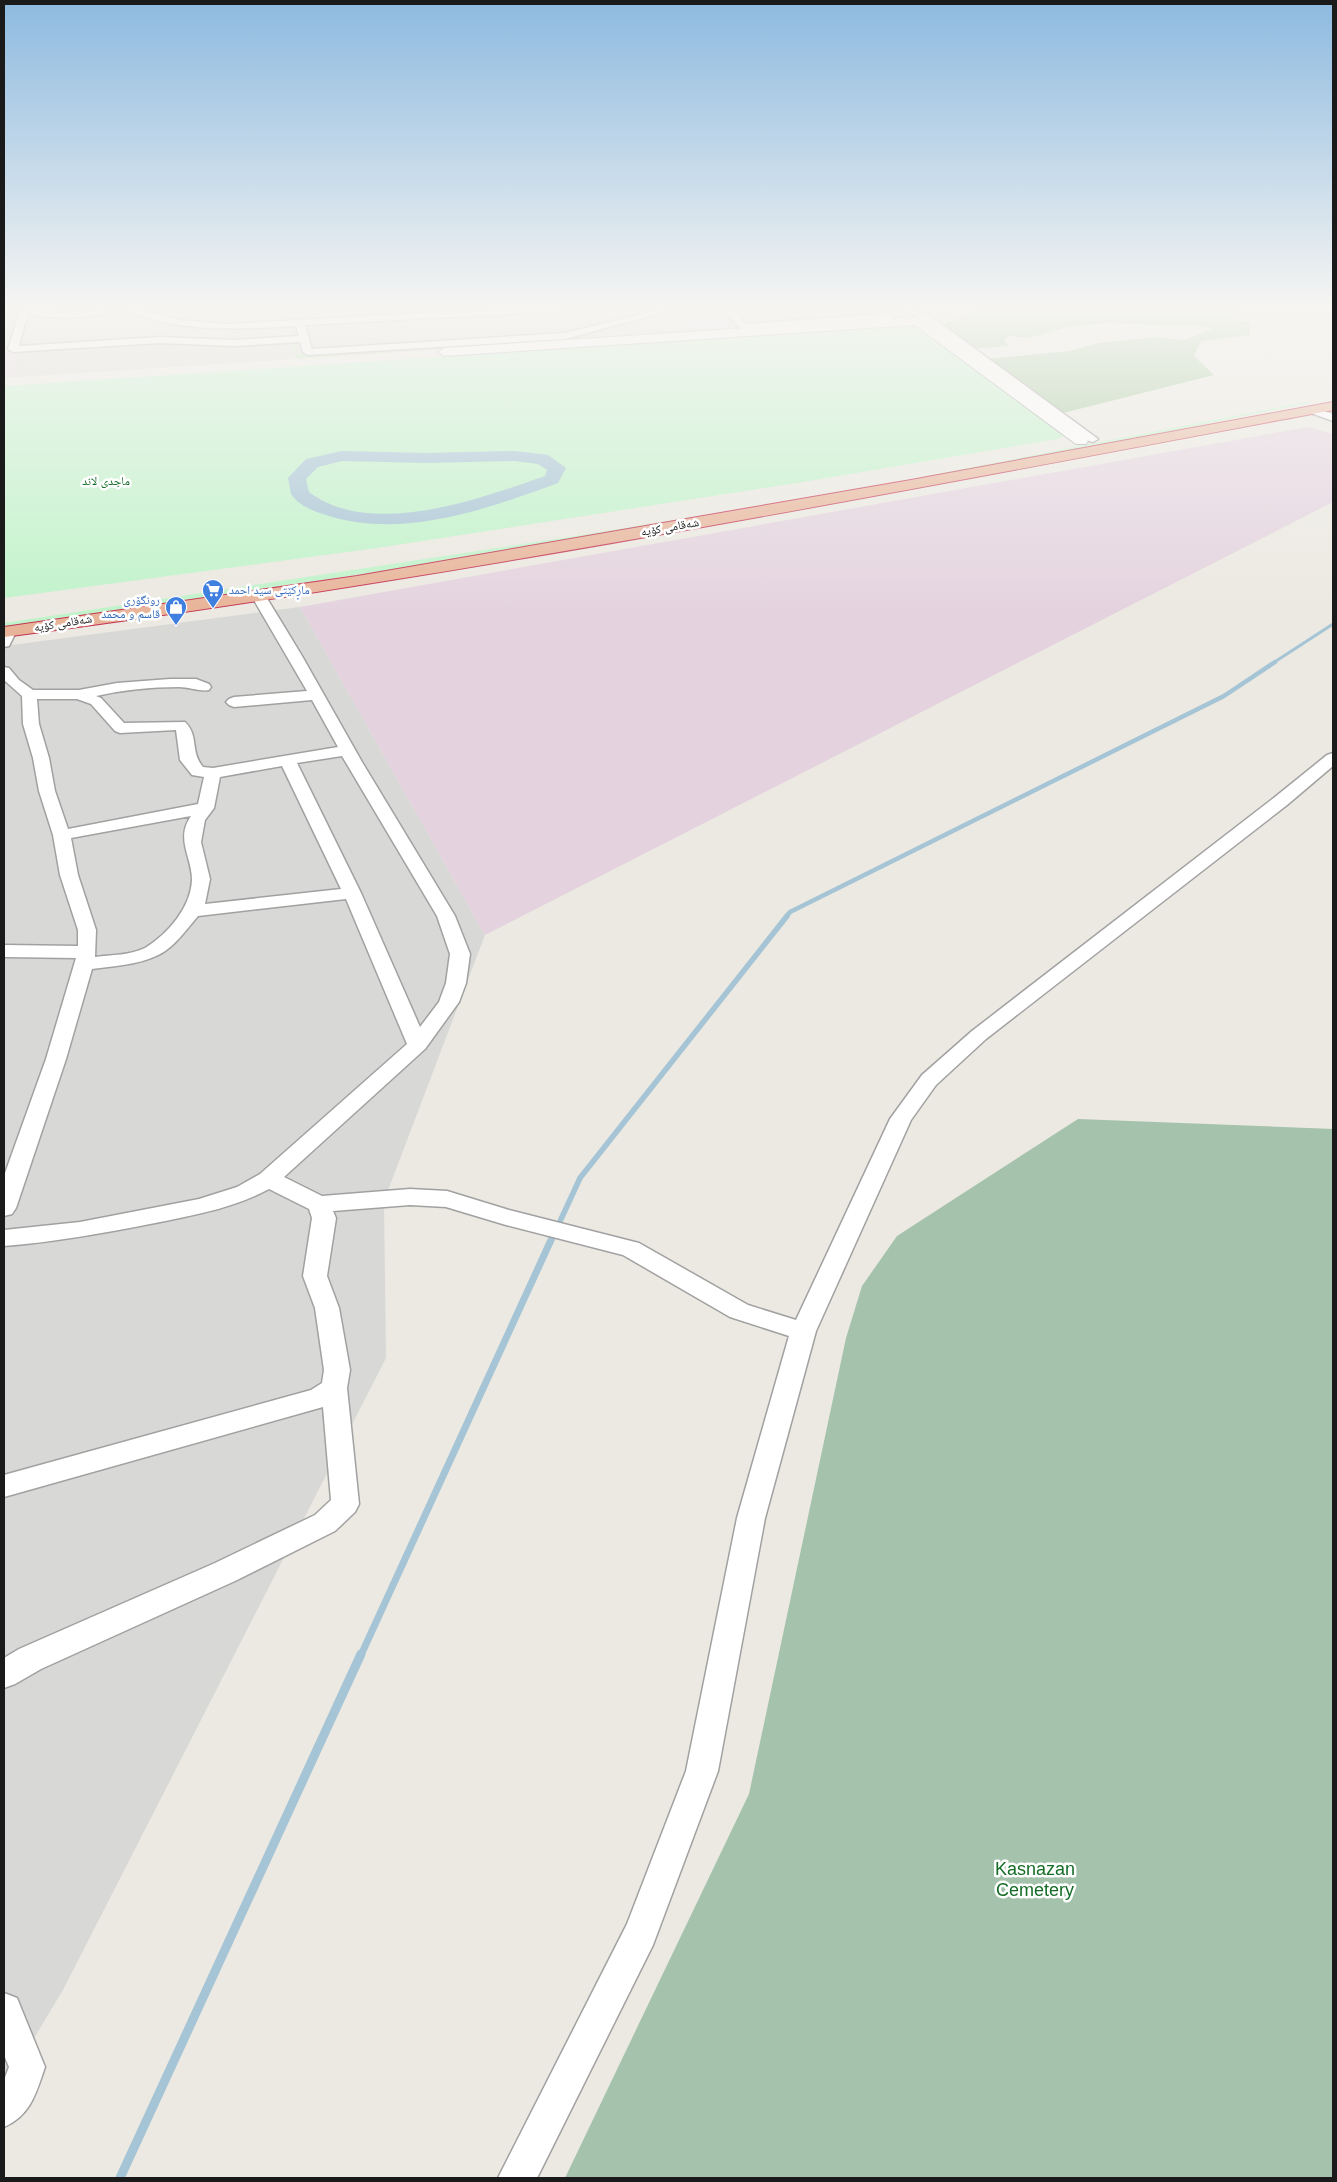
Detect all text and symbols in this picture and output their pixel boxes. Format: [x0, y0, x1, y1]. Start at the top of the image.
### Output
park label: ماجدی لاند [82, 474, 130, 488]
street label: شەقامی کۆیە [640, 515, 700, 539]
supermarket icon: ماڕکێتی سید احمد [201, 578, 225, 609]
place label: ماڕکێتی سید احمد [229, 583, 310, 600]
place label: رونگۆری قاسم و محمد [101, 593, 160, 622]
shop icon: رونگۆری قاسم و محمد [164, 595, 188, 626]
street label: شەقامی کۆیە [33, 611, 93, 635]
park label: Kasnazan Cemetery [995, 1859, 1075, 1900]

